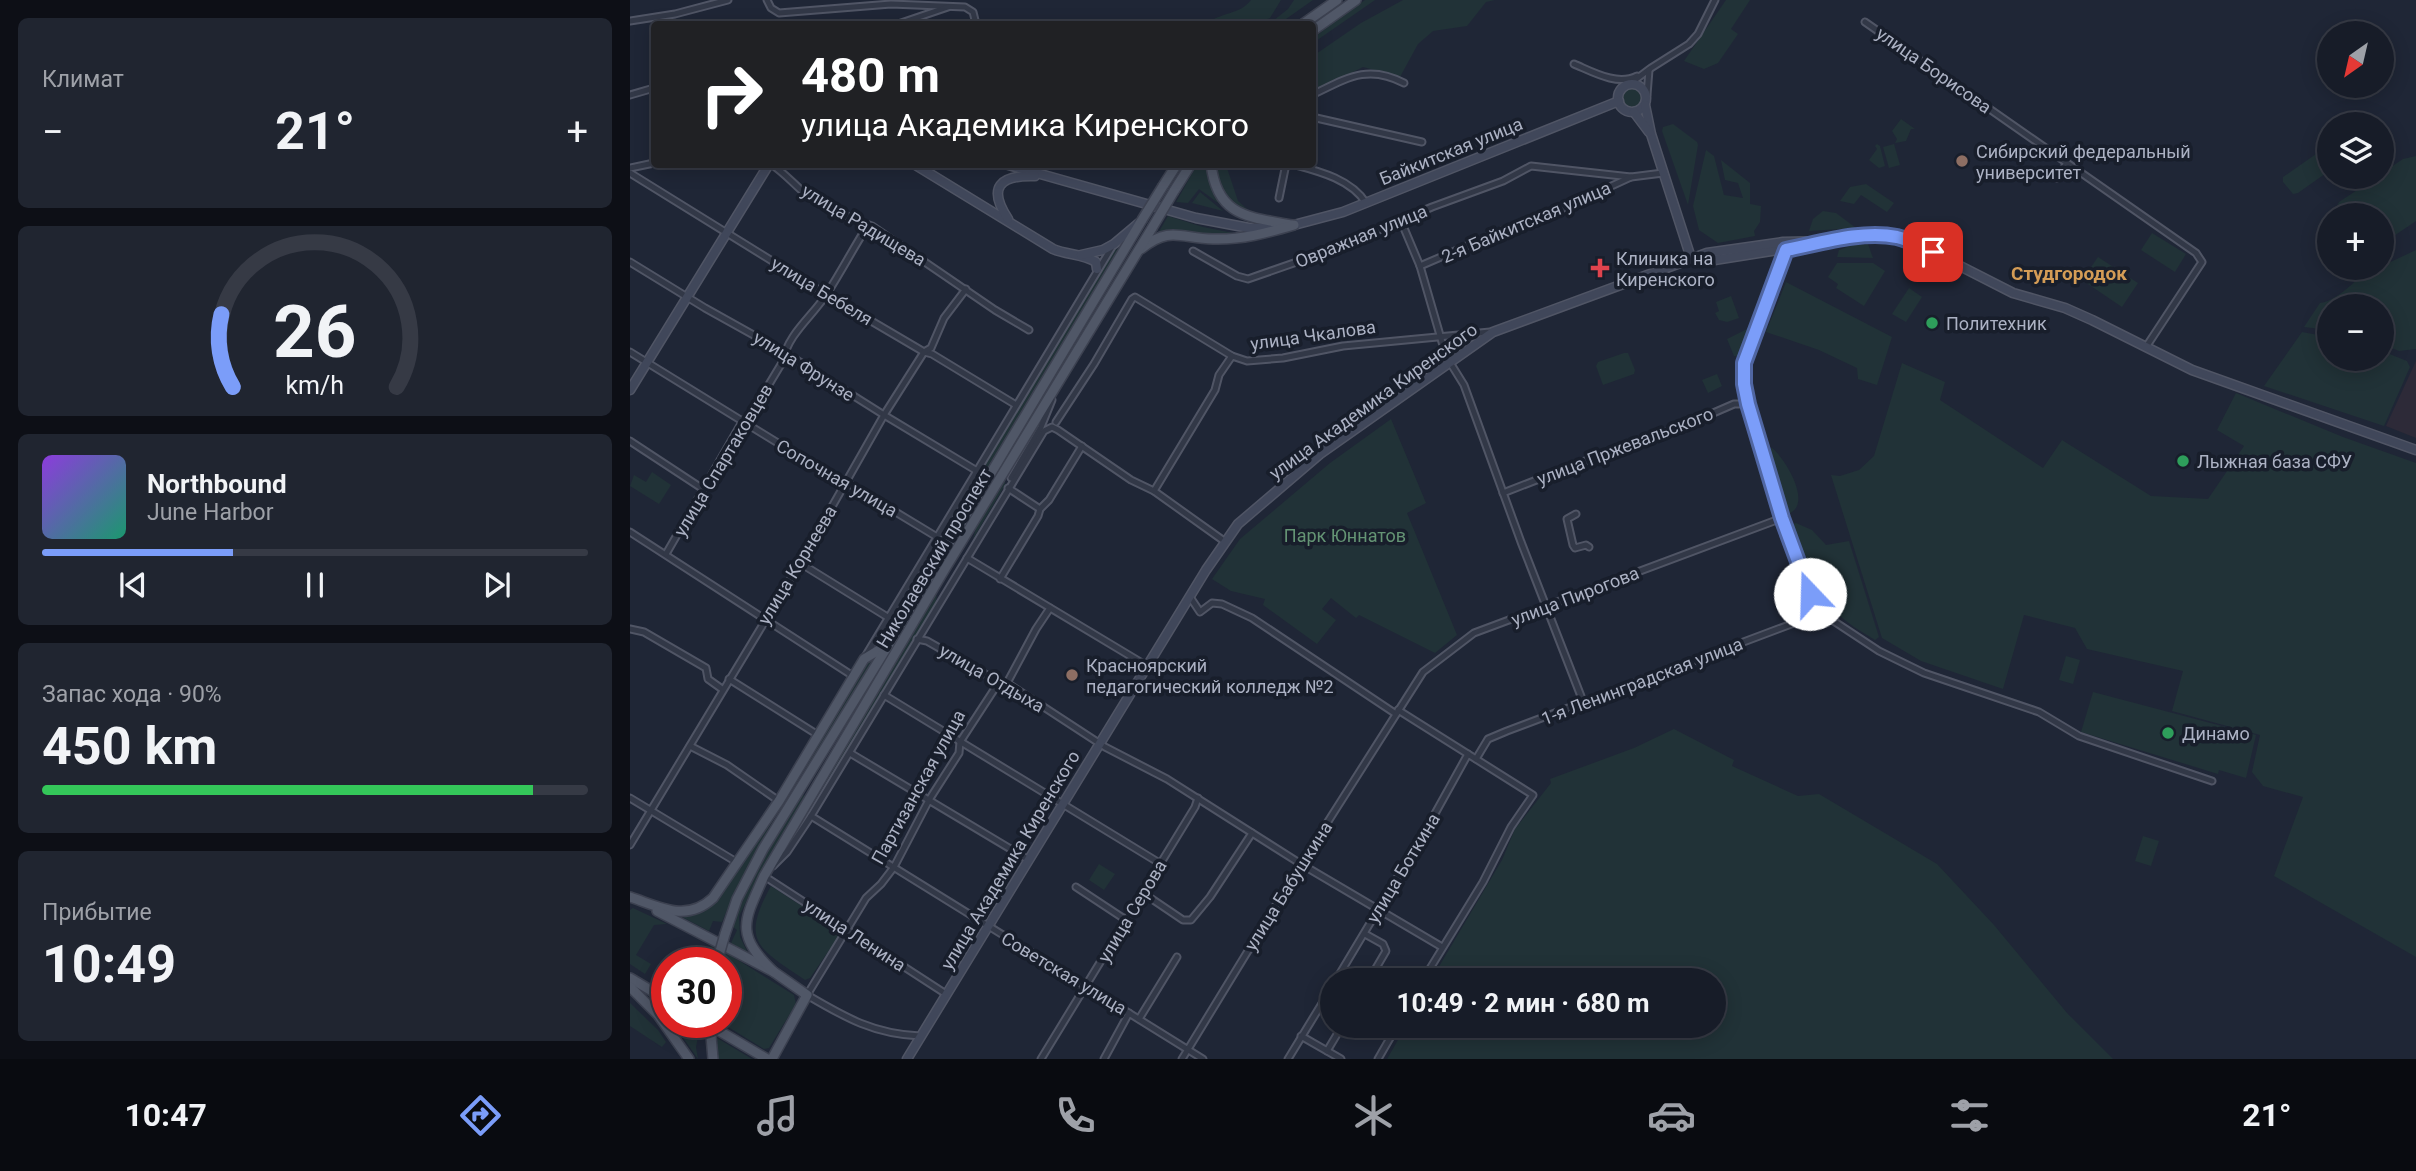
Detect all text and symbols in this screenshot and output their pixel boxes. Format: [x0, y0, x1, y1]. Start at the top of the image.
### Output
north arrow [2317, 21, 2394, 98]
map controls [2317, 21, 2394, 371]
street label: улица Борисова [1872, 22, 1996, 118]
text: 480 m [801, 47, 940, 104]
icon: right [686, 49, 777, 140]
text: Климат [42, 66, 124, 93]
text: 21° [275, 101, 355, 162]
text: улица Академика Киренского [801, 106, 1249, 144]
text: − [42, 110, 64, 154]
text: + [566, 110, 588, 154]
button: layers [2317, 112, 2394, 189]
street label: Байкитская улица [1376, 113, 1526, 189]
place label: Сибирский федеральный университет [1976, 141, 2191, 183]
marker: Сибирский федеральный университет [1954, 153, 1970, 169]
street label: 2-я Байкитская улица [1438, 177, 1614, 267]
street label: улица Радищева [798, 180, 930, 270]
street label: Овражная улица [1292, 200, 1430, 272]
button: + [2317, 203, 2394, 280]
pin [1903, 222, 1963, 282]
icon: arrive [1914, 233, 1952, 271]
place label: Клиника на Киренского [1616, 248, 1715, 290]
street label: улица Бебеля [767, 252, 877, 330]
marker: Клиника на Киренского [1590, 258, 1610, 278]
district label: Студгородок [2011, 262, 2127, 285]
text: 26 [273, 290, 357, 376]
button: − [2317, 294, 2394, 371]
place label: Политехник [1946, 313, 2047, 334]
marker: Политехник [1924, 315, 1940, 331]
street label: улица Чкалова [1249, 316, 1377, 354]
street label: улица Академика Киренского [1265, 318, 1481, 484]
street label: улица Фрунзе [750, 327, 858, 405]
text: km/h [286, 371, 344, 400]
street label: улица Спартаковцев [669, 380, 777, 540]
street label: улица Пржевальского [1534, 403, 1716, 489]
street label: Сопочная улица [773, 435, 901, 521]
place label: Лыжная база СФУ [2197, 451, 2352, 472]
marker: Лыжная база СФУ [2175, 453, 2191, 469]
street label: Николаевский проспект [872, 464, 996, 652]
text: Northbound [147, 469, 287, 499]
text: June Harbor [147, 499, 274, 526]
street label: улица Корнеева [753, 502, 841, 628]
park label: Парк Юннатов [1284, 525, 1406, 546]
position arrow [1773, 557, 1847, 631]
street label: улица Пирогова [1508, 562, 1642, 630]
icon: previous [114, 566, 152, 604]
icon: pause [296, 566, 334, 604]
icon: next [478, 566, 516, 604]
street label: 1-я Ленинградская улица [1538, 633, 1746, 729]
street label: улица Отдыха [936, 639, 1048, 717]
place label: Красноярский педагогический колледж №2 [1086, 655, 1334, 697]
marker: Красноярский педагогический колледж №2 [1064, 667, 1080, 683]
text: Запас хода · 90% [42, 681, 222, 708]
street label: Партизанская улица [867, 706, 969, 868]
text: 450 km [42, 716, 217, 777]
place label: Динамо [2182, 723, 2250, 744]
marker: Динамо [2160, 725, 2176, 741]
street label: улица Академика Киренского [936, 747, 1084, 973]
street label: улица Боткина [1362, 809, 1444, 927]
street label: улица Бабушкина [1240, 818, 1336, 954]
street label: улица Серова [1093, 856, 1171, 966]
street label: улица Ленина [800, 894, 910, 976]
text: Прибытие [42, 899, 152, 926]
street label: Советская улица [998, 927, 1130, 1019]
text: 10:49 [42, 934, 176, 995]
speed limit sign: 30 [651, 947, 742, 1038]
text: 10:49 · 2 мин · 680 m [1397, 988, 1649, 1018]
icon: directions [456, 1091, 505, 1140]
icon: music [753, 1091, 802, 1140]
icon: phone [1051, 1091, 1100, 1140]
icon: climate [1349, 1091, 1398, 1140]
icon: car [1647, 1091, 1696, 1140]
icon: filters [1945, 1091, 1994, 1140]
text: 10:47 [124, 1096, 207, 1134]
text: 21° [2242, 1096, 2292, 1134]

